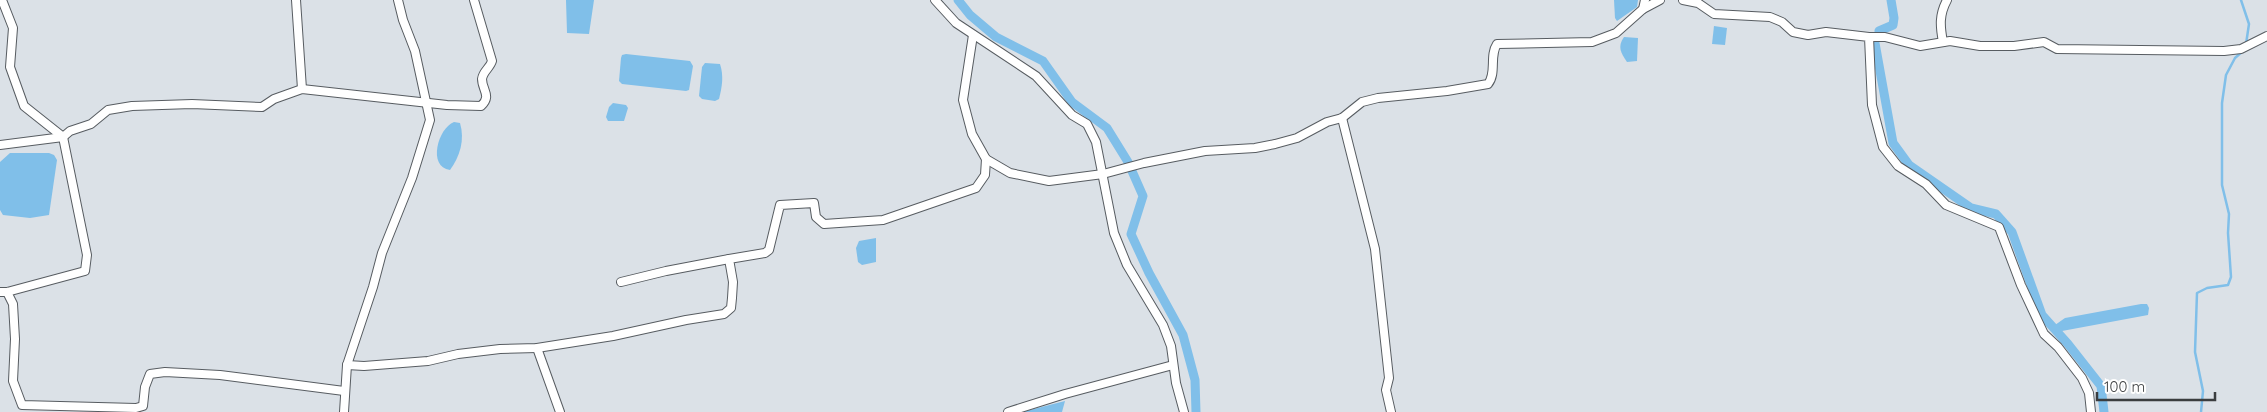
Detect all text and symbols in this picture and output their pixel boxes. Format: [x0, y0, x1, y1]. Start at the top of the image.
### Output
scale bar [2097, 370, 2214, 402]
text: 100 m [2104, 377, 2145, 396]

